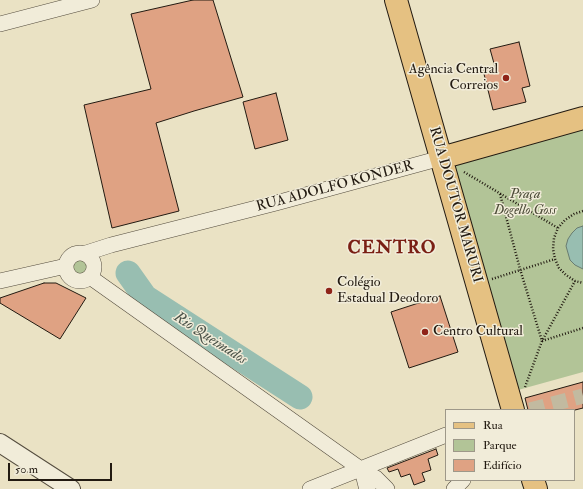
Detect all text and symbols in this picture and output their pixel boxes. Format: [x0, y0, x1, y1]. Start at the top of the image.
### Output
place label: Agência Central Correios [409, 62, 498, 94]
marker: Agência Central Correios [501, 73, 511, 83]
street label: RUA DOUTOR MARURI [425, 125, 485, 285]
street label: RUA ADOLFO KONDER [255, 158, 415, 216]
park label: Praça Dogello Goss [494, 187, 556, 220]
district label: CENTRO [348, 238, 436, 260]
place label: Colégio Estadual Deodoro [337, 275, 438, 308]
marker: Colégio Estadual Deodoro [324, 286, 334, 296]
water label: Rio Queimados [170, 309, 250, 369]
place label: Centro Cultural [433, 324, 523, 340]
marker: Centro Cultural [420, 327, 430, 337]
legend [445, 409, 575, 481]
text: Rua [483, 418, 503, 433]
text: Parque [483, 438, 517, 453]
scale bar [10, 455, 114, 481]
text: Edifício [483, 458, 522, 473]
text: 50 m [15, 462, 38, 477]

